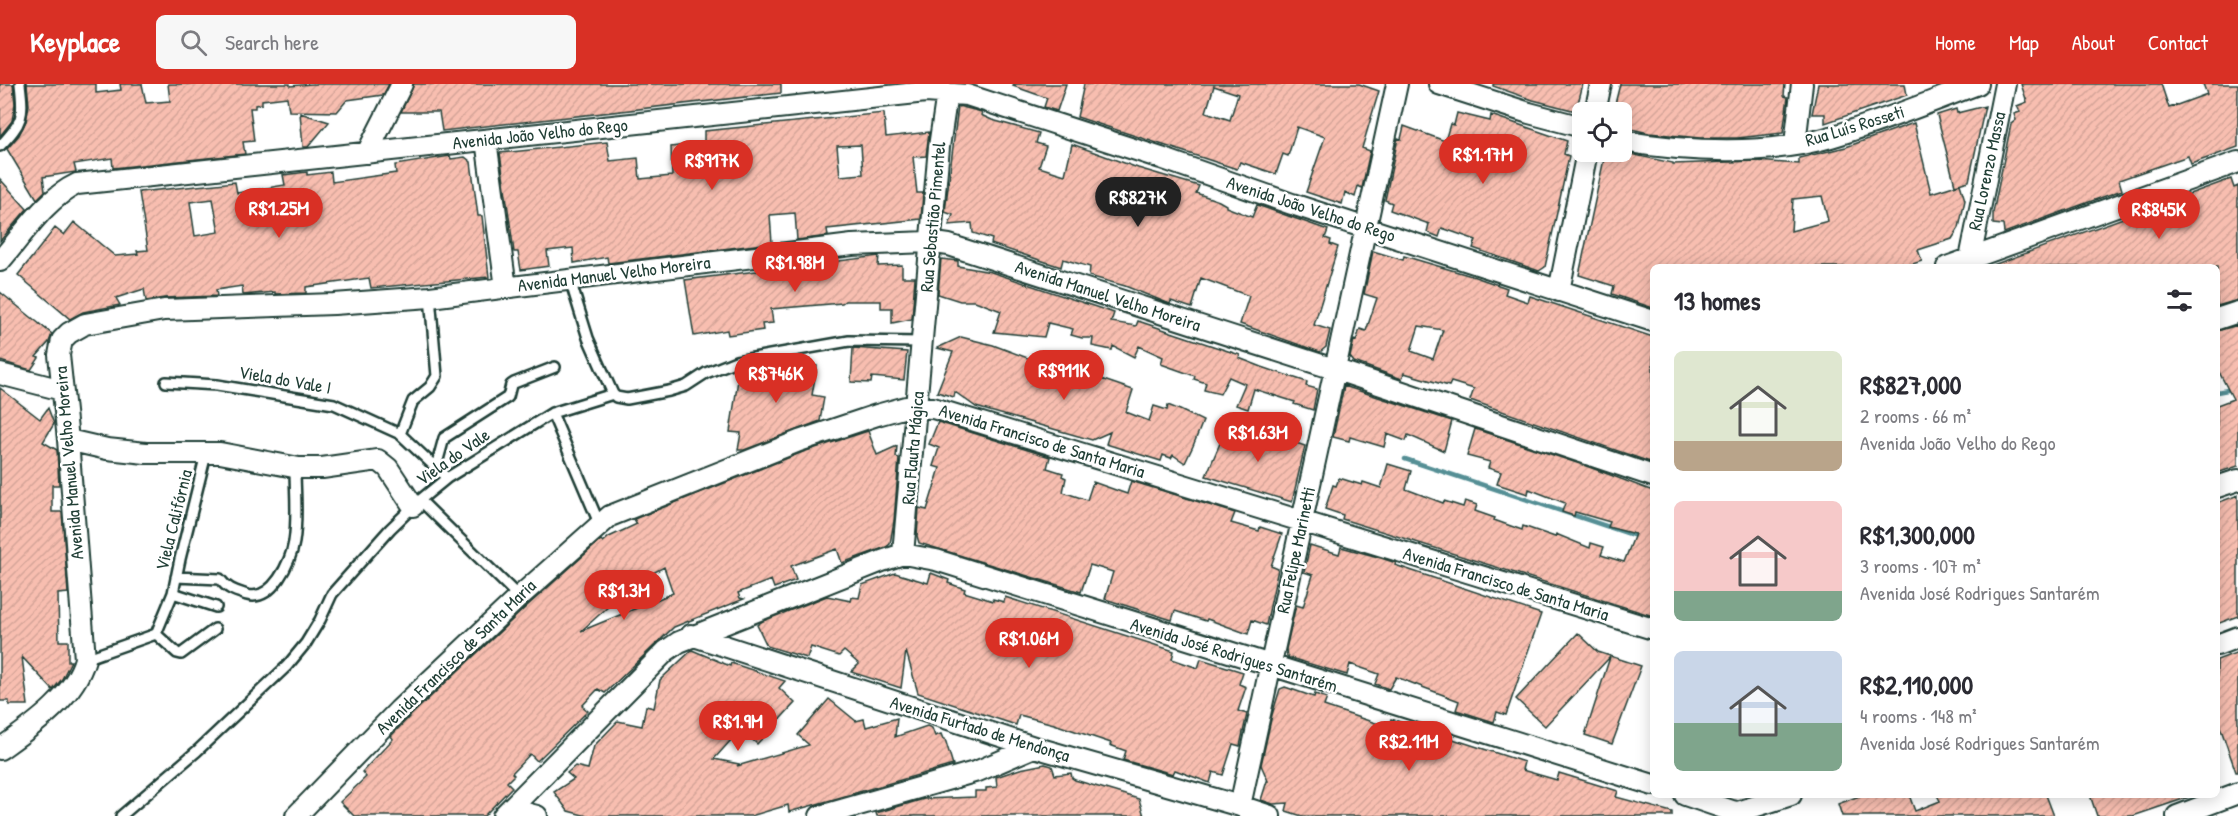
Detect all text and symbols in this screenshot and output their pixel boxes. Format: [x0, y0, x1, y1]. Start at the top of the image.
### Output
search box [156, 15, 576, 69]
text: Keyplace [30, 23, 120, 61]
icon: search [177, 26, 210, 59]
text: Search here [225, 27, 319, 57]
text: Home [1935, 28, 1976, 57]
text: Map [2009, 28, 2039, 57]
text: About [2072, 28, 2115, 57]
text: Contact [2148, 28, 2208, 57]
street label: Rua Luís Rosseti [1802, 99, 1907, 152]
map controls [1572, 102, 1632, 162]
button: locate [1572, 102, 1632, 162]
street label: Rua Lorenzo Massa [1962, 109, 2011, 232]
street label: Avenida João Velho do Rego [451, 112, 629, 155]
pin: R$1.17M [1428, 134, 1538, 185]
pin: R$917K [663, 140, 761, 191]
text: R$1.17M [1453, 140, 1513, 167]
street label: Rua Sebastião Pimentel [913, 141, 952, 293]
text: R$917K [685, 146, 739, 173]
street label: Avenida João Velho do Rego [1224, 169, 1399, 248]
pin: R$827K [1089, 177, 1187, 228]
text: R$827K [1109, 183, 1167, 210]
pin: R$1.25M [224, 188, 334, 239]
pin: R$845K [2110, 189, 2208, 240]
text: R$1.25M [249, 194, 309, 221]
text: R$845K [2132, 195, 2186, 222]
pin: R$1.98M [740, 242, 850, 293]
text: R$1.98M [766, 248, 824, 275]
street label: Avenida Manuel Velho Moreira [516, 249, 712, 298]
street label: Avenida Manuel Velho Moreira [1012, 254, 1204, 337]
text: 13 homes [1674, 283, 1761, 318]
icon: filters [2163, 284, 2196, 317]
pin: R$911K [1015, 350, 1113, 401]
pin: R$746K [727, 353, 825, 404]
text: R$911K [1038, 356, 1090, 383]
street label: Viela do Vale I [237, 359, 333, 400]
text: R$746K [748, 359, 804, 386]
street label: Avenida Manuel Velho Moreira [48, 365, 89, 561]
text: R$827,000 [1860, 367, 1961, 402]
icon: home [1722, 375, 1794, 447]
street label: Rua Flauta Mágica [895, 390, 930, 506]
street label: Avenida Francisco de Santa Maria [936, 397, 1148, 484]
text: 2 rooms · 66 m² [1860, 402, 1971, 429]
pin: R$1.63M [1203, 412, 1313, 463]
text: R$1.63M [1228, 418, 1288, 445]
street label: Viela do Vale [411, 422, 495, 491]
text: Avenida João Velho do Rego [1860, 429, 2055, 456]
street label: Viela Califórnia [149, 467, 198, 573]
street label: Rua Felipe Marinetti [1270, 484, 1321, 615]
text: R$1,300,000 [1860, 517, 1975, 552]
icon: home [1722, 525, 1794, 597]
street label: Avenida Francisco de Santa Maria [1400, 540, 1612, 627]
text: 3 rooms · 107 m² [1860, 552, 1981, 579]
pin: R$1.3M [575, 570, 673, 621]
street label: Avenida Francisco de Santa Maria [370, 573, 541, 740]
text: R$1.3M [598, 576, 650, 603]
text: Avenida José Rodrigues Santarém [1860, 579, 2100, 606]
street label: Avenida José Rodrigues Santarém [1127, 611, 1341, 698]
pin: R$1.06M [974, 618, 1084, 669]
text: R$1.06M [999, 624, 1059, 651]
text: R$2,110,000 [1860, 667, 1973, 702]
icon: home [1722, 675, 1794, 747]
street label: Avenida Furtado de Mendonça [887, 689, 1073, 768]
pin: R$1.9M [689, 701, 787, 752]
text: 4 rooms · 148 m² [1860, 702, 1977, 729]
text: R$1.9M [713, 707, 763, 734]
pin: R$2.11M [1354, 721, 1464, 772]
text: R$2.11M [1379, 727, 1439, 754]
text: Avenida José Rodrigues Santarém [1860, 729, 2100, 756]

